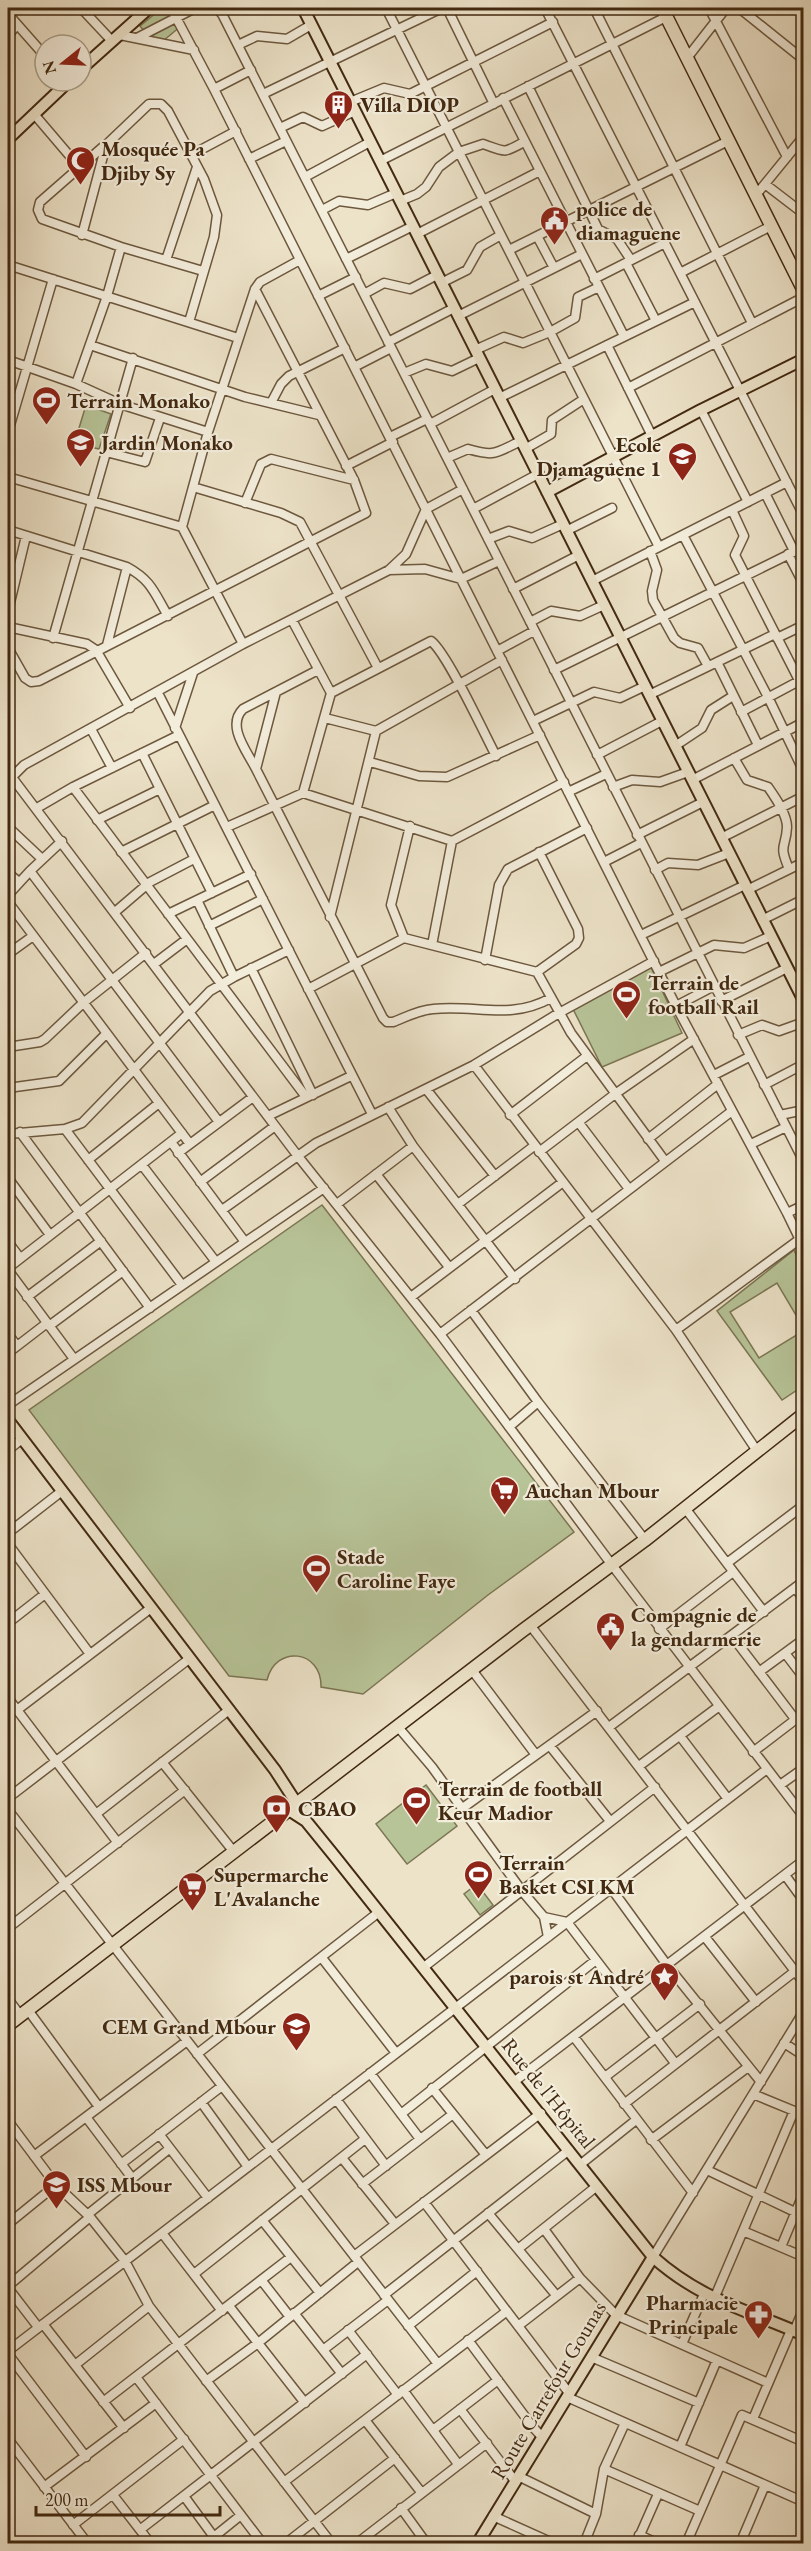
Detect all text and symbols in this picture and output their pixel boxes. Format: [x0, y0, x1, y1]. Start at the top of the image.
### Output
north arrow [33, 33, 93, 93]
text: N [37, 58, 61, 77]
building icon: Villa DIOP [323, 88, 355, 130]
place label: Villa DIOP [360, 91, 459, 118]
place label: Mosquée Pa Djiby Sy [101, 135, 205, 186]
mosque icon: Mosquée Pa Djiby Sy [64, 144, 96, 186]
place label: police de diamaguene [576, 195, 681, 246]
public building icon: police de diamaguene [539, 204, 571, 246]
sports icon: Terrain Monako [30, 384, 62, 426]
place label: Terrain Monako [67, 387, 210, 414]
school or university icon: Jardin Monako [64, 426, 96, 468]
place label: Jardin Monako [99, 429, 233, 456]
place label: Ecole Djamaguene 1 [536, 431, 661, 482]
school or university icon: Ecole Djamaguene 1 [666, 440, 698, 482]
place label: Terrain de football Rail [648, 969, 759, 1020]
sports icon: Terrain de football Rail [611, 978, 643, 1020]
supermarket icon: Auchan Mbour [488, 1474, 520, 1516]
place label: Auchan Mbour [524, 1477, 659, 1504]
place label: Stade Caroline Faye [337, 1543, 456, 1594]
sports icon: Stade Caroline Faye [300, 1552, 332, 1594]
place label: Compagnie de la gendarmerie [631, 1601, 761, 1652]
public building icon: Compagnie de la gendarmerie [594, 1610, 626, 1652]
place label: Terrain de football Keur Madior [438, 1775, 602, 1826]
sports icon: Terrain de football Keur Madior [401, 1784, 433, 1826]
bank icon: CBAO [261, 1792, 293, 1834]
place label: CBAO [298, 1795, 356, 1822]
place label: Terrain Basket CSI KM [499, 1849, 635, 1900]
sports icon: Terrain Basket CSI KM [462, 1858, 494, 1900]
place label: Supermarche L'Avalanche [214, 1861, 329, 1912]
supermarket icon: Supermarche L'Avalanche [177, 1870, 209, 1912]
place icon: parois st André [649, 1960, 681, 2002]
place label: parois st André [509, 1963, 644, 1990]
school or university icon: CEM Grand Mbour [281, 2010, 313, 2052]
place label: CEM Grand Mbour [102, 2013, 276, 2040]
street label: Rue de l'Hôpital [496, 2032, 602, 2154]
school or university icon: ISS Mbour [40, 2168, 72, 2210]
place label: ISS Mbour [77, 2171, 172, 2198]
place label: Pharmacie Principale [646, 2289, 738, 2340]
street label: Route Carrefour Gounas [484, 2296, 612, 2484]
pharmacy icon: Pharmacie Principale [743, 2298, 775, 2340]
scale bar [36, 2479, 220, 2517]
text: 200 m [45, 2488, 89, 2511]

